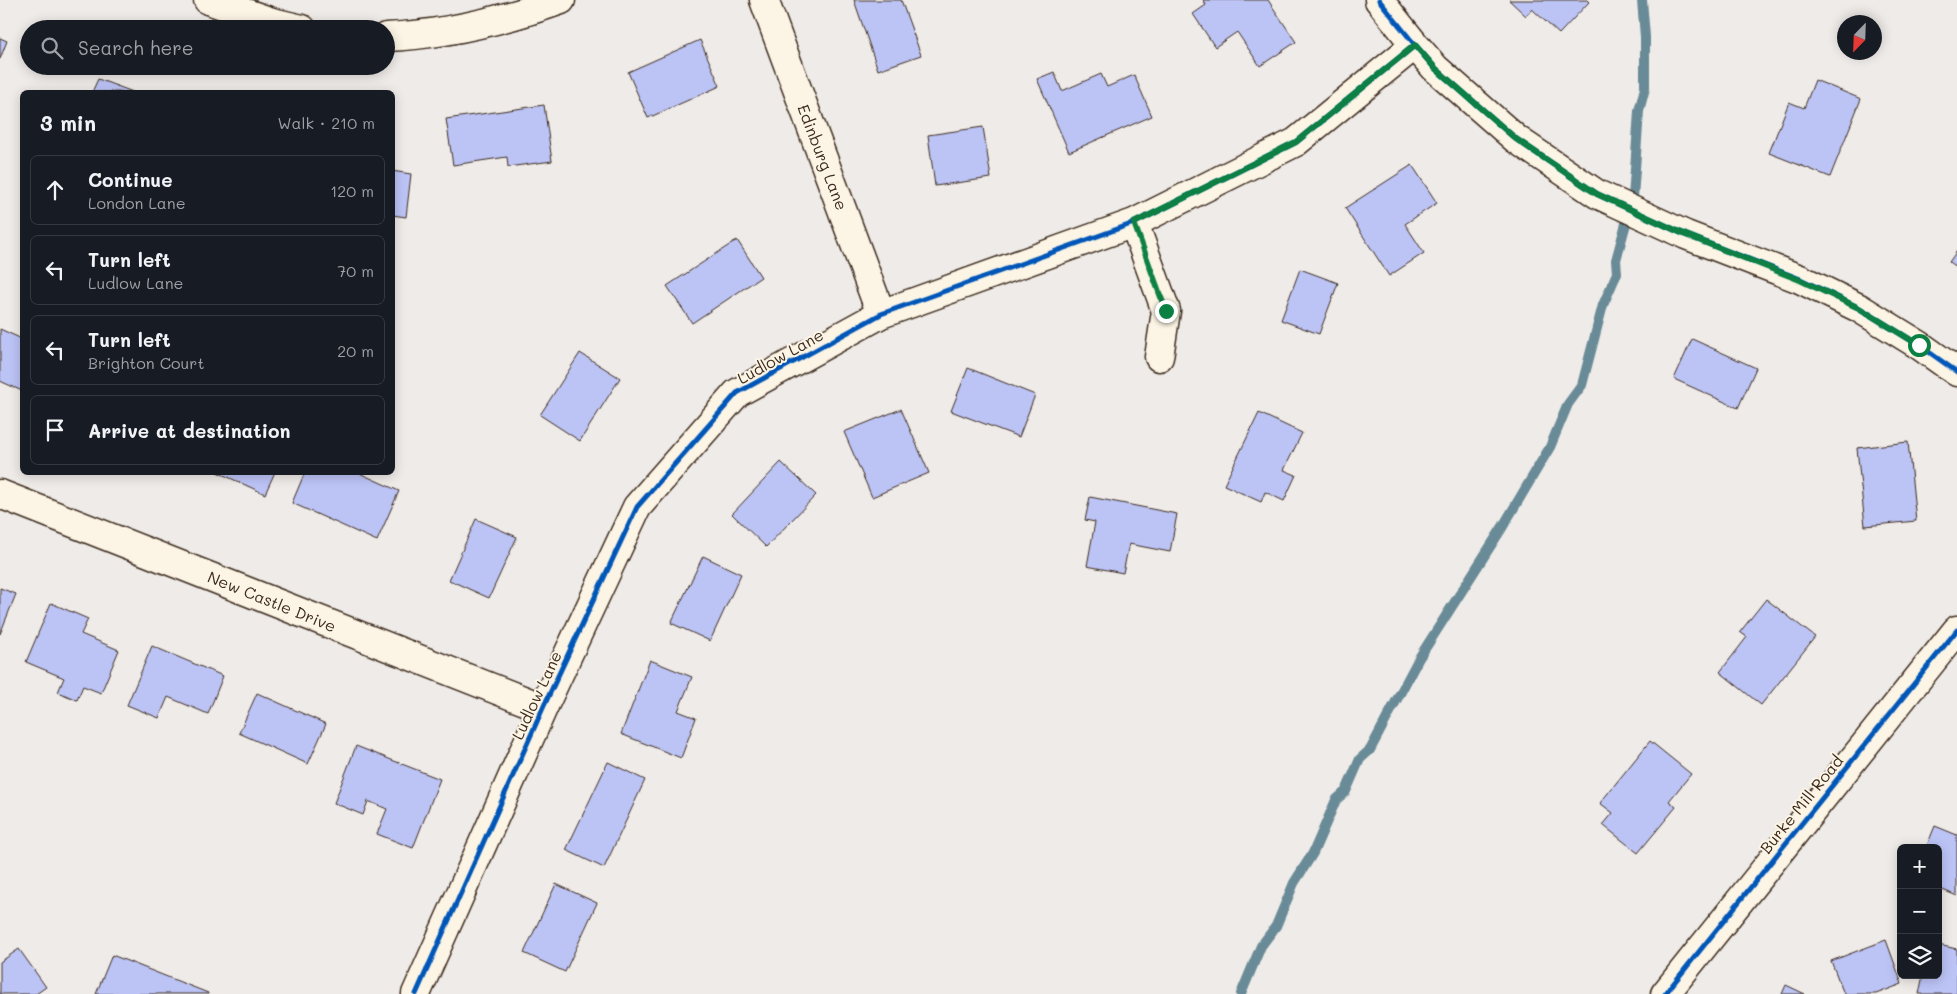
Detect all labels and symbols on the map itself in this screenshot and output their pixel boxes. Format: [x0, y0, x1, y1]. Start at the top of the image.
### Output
north arrow [1837, 15, 1882, 60]
street label: Edinburg Lane [793, 101, 853, 213]
route end [1155, 300, 1178, 323]
street label: Ludlow Lane [733, 324, 827, 388]
route start [1908, 334, 1931, 357]
street label: New Castle Drive [205, 566, 339, 636]
street label: Ludlow Lane [506, 647, 566, 743]
street label: Burke Mill Road [1755, 750, 1847, 858]

